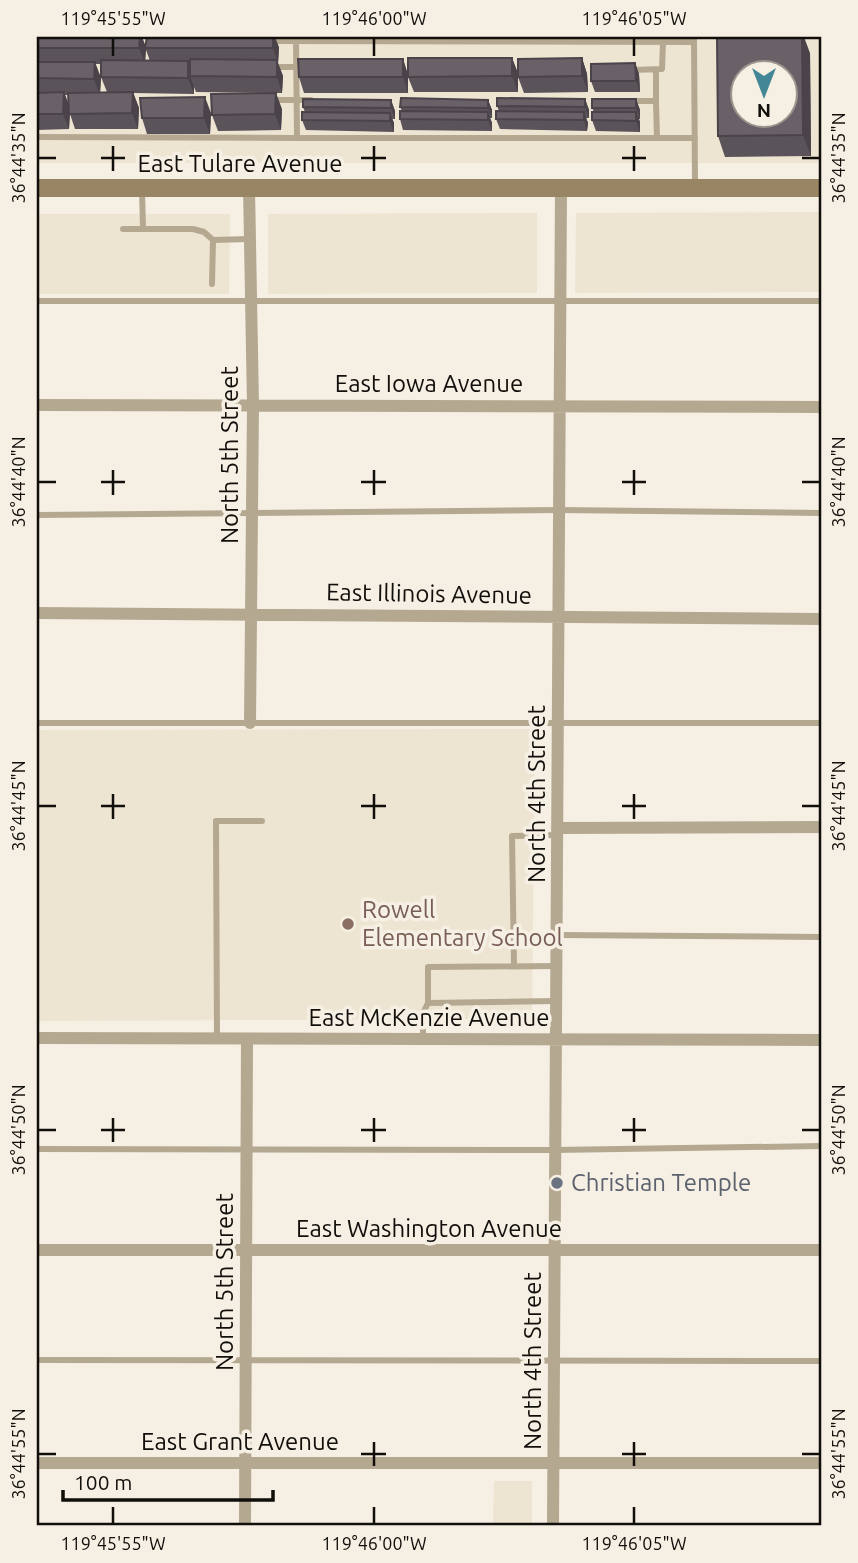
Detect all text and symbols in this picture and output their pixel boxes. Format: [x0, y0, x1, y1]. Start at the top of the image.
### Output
text: 119°45'55"W [60, 8, 166, 28]
text: 119°46'00"W [321, 8, 427, 28]
text: 119°46'05"W [581, 8, 687, 28]
north arrow [728, 60, 798, 130]
text: N [757, 100, 771, 122]
text: 36°44'35"N [8, 112, 28, 204]
text: 36°44'35"N [828, 112, 848, 204]
street label: East Tulare Avenue [138, 150, 342, 177]
street label: North 5th Street [216, 365, 243, 544]
street label: East Iowa Avenue [335, 370, 523, 397]
text: 36°44'40"N [8, 436, 28, 528]
text: 36°44'40"N [828, 436, 848, 528]
street label: East Illinois Avenue [326, 578, 532, 609]
street label: North 4th Street [523, 704, 550, 883]
text: 36°44'45"N [8, 760, 28, 852]
text: 36°44'45"N [828, 760, 848, 852]
place label: Rowell Elementary School [362, 896, 563, 951]
marker: Rowell Elementary School [340, 916, 356, 932]
street label: East McKenzie Avenue [309, 1004, 549, 1031]
text: 36°44'50"N [8, 1084, 28, 1176]
text: 36°44'50"N [828, 1084, 848, 1176]
place label: Christian Temple [571, 1169, 751, 1196]
marker: Christian Temple [549, 1175, 565, 1191]
street label: North 5th Street [211, 1192, 238, 1371]
street label: East Washington Avenue [296, 1215, 562, 1242]
street label: North 4th Street [519, 1271, 546, 1450]
text: 36°44'55"N [8, 1408, 28, 1500]
text: 36°44'55"N [828, 1408, 848, 1500]
street label: East Grant Avenue [141, 1428, 339, 1455]
scale bar [63, 1458, 273, 1502]
text: 100 m [74, 1470, 132, 1494]
text: 119°45'55"W [60, 1533, 166, 1553]
text: 119°46'00"W [321, 1533, 427, 1553]
text: 119°46'05"W [581, 1533, 687, 1553]

